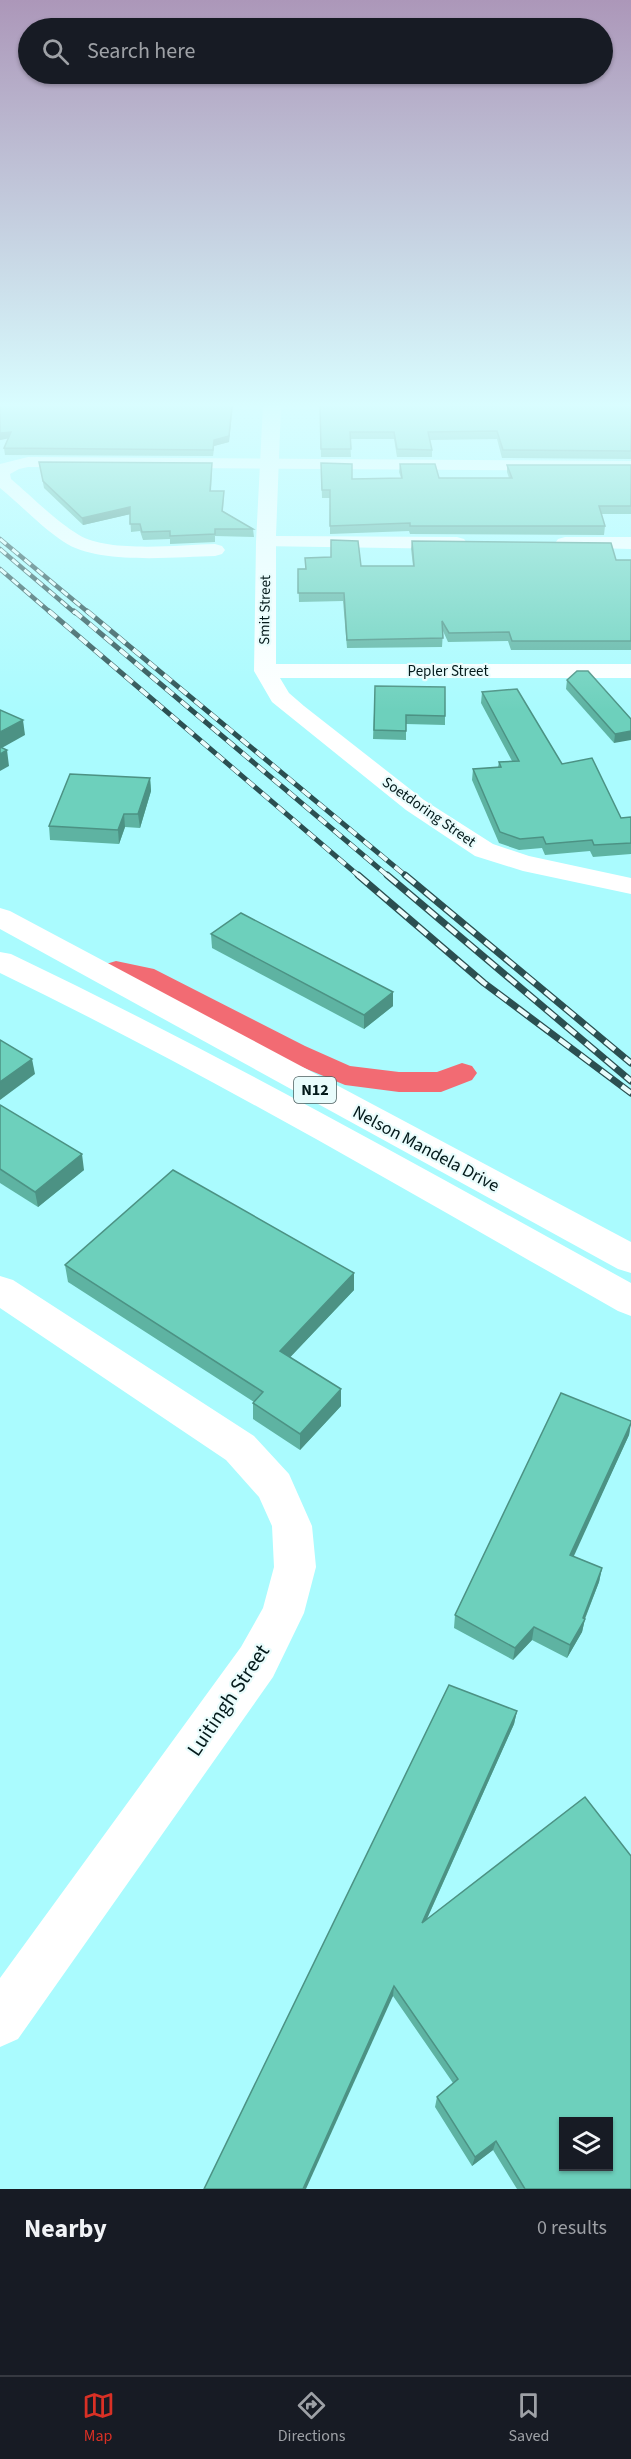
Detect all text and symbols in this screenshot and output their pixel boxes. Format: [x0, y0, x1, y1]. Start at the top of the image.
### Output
search box [18, 18, 613, 84]
icon: search [39, 35, 72, 68]
text: Search here [87, 35, 195, 67]
street label: Smit Street [254, 575, 276, 645]
street label: Pepler Street [408, 661, 488, 682]
street label: Soetdoring Street [378, 772, 480, 852]
road number: N12 [294, 1077, 336, 1103]
street label: Nelson Mandela Drive [348, 1100, 504, 1198]
street label: Luitingh Street [179, 1638, 277, 1762]
map controls [559, 2117, 613, 2171]
button: layers [559, 2117, 613, 2171]
text: Nearby [24, 2210, 107, 2247]
text: 0 results [537, 2214, 607, 2242]
tab: Map [82, 2389, 115, 2447]
tab: Directions [278, 2389, 345, 2447]
tab: Saved [509, 2389, 549, 2447]

